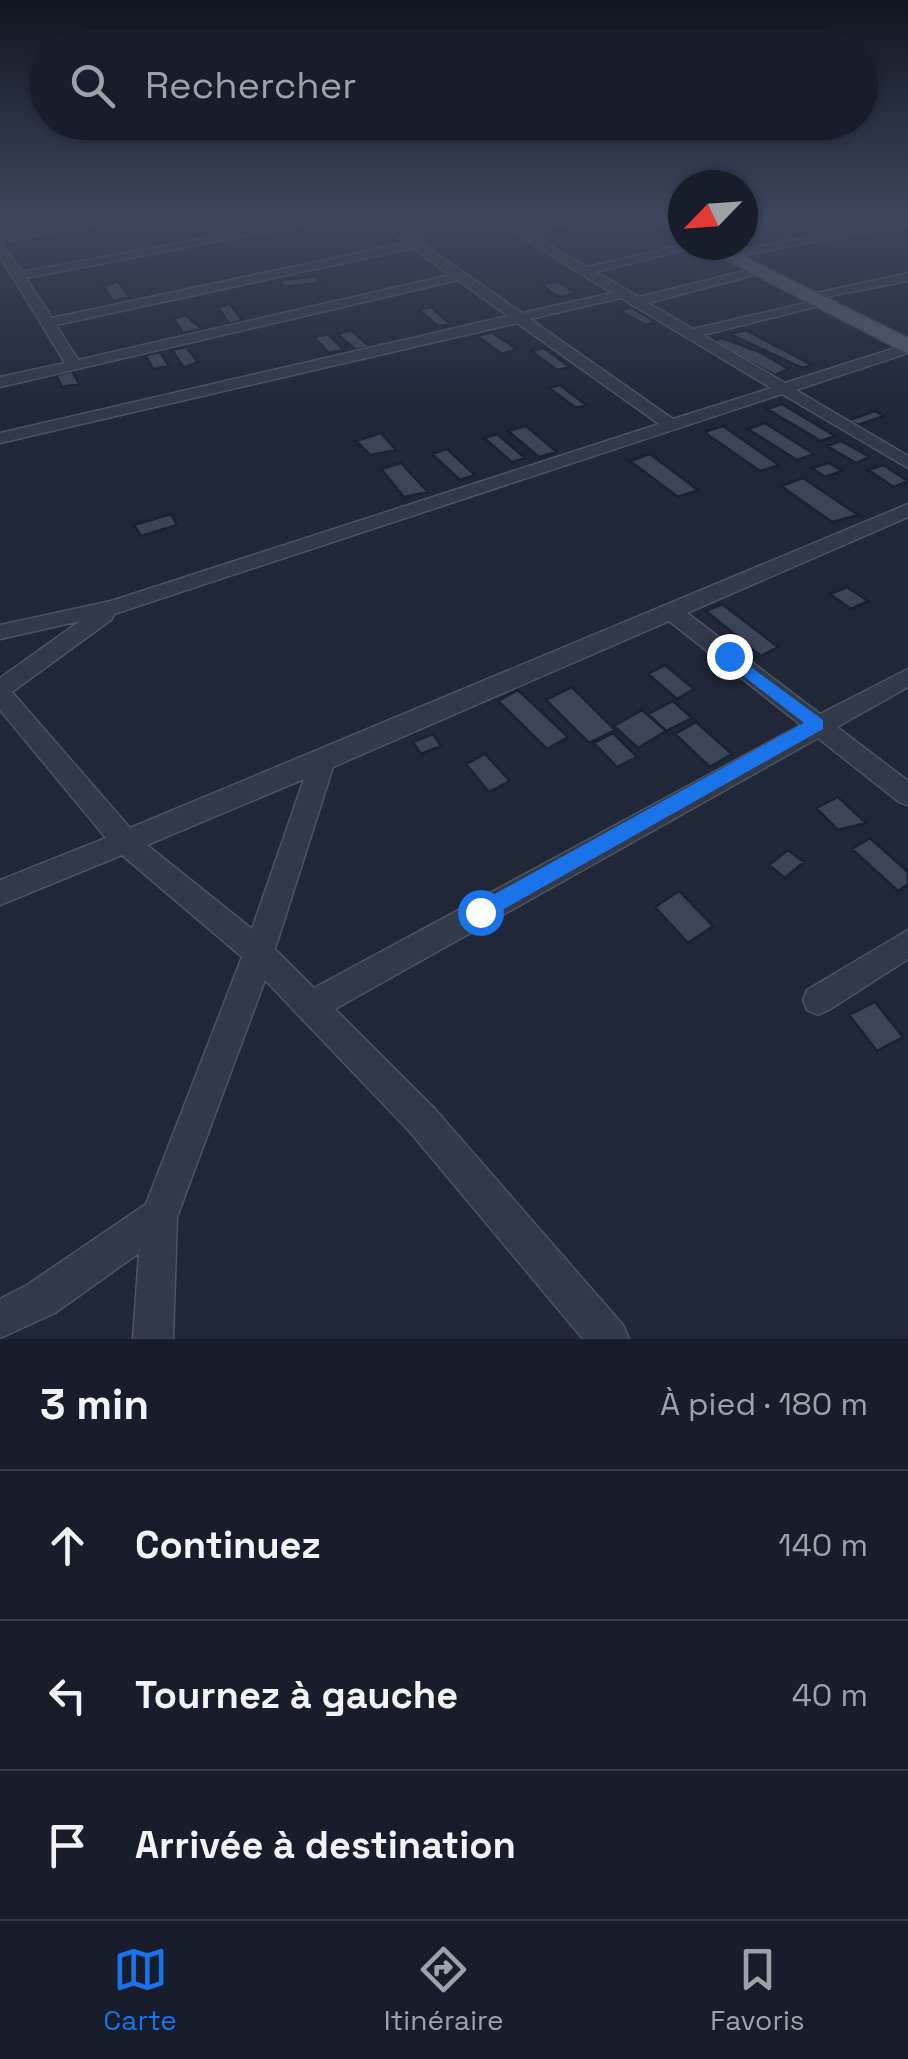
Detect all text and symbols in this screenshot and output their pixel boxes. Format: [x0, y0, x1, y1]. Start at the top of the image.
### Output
search box [30, 30, 878, 140]
icon: search [65, 58, 120, 113]
text: Rechercher [145, 61, 356, 109]
north arrow [668, 170, 758, 260]
route end [707, 634, 753, 680]
route start [458, 890, 504, 936]
text: 3 min [40, 1378, 149, 1431]
text: À pied · 180 m [660, 1384, 868, 1424]
icon: ahead [40, 1518, 95, 1573]
text: Continuez [135, 1521, 321, 1569]
text: 140 m [778, 1525, 868, 1565]
icon: left [40, 1668, 95, 1723]
text: Tournez à gauche [135, 1671, 458, 1719]
text: 40 m [792, 1675, 868, 1715]
icon: arrive [40, 1818, 95, 1873]
text: Arrivée à destination [135, 1821, 516, 1869]
tab: Carte [103, 1942, 177, 2038]
tab: Itinéraire [384, 1942, 504, 2038]
tab: Favoris [710, 1942, 805, 2038]

